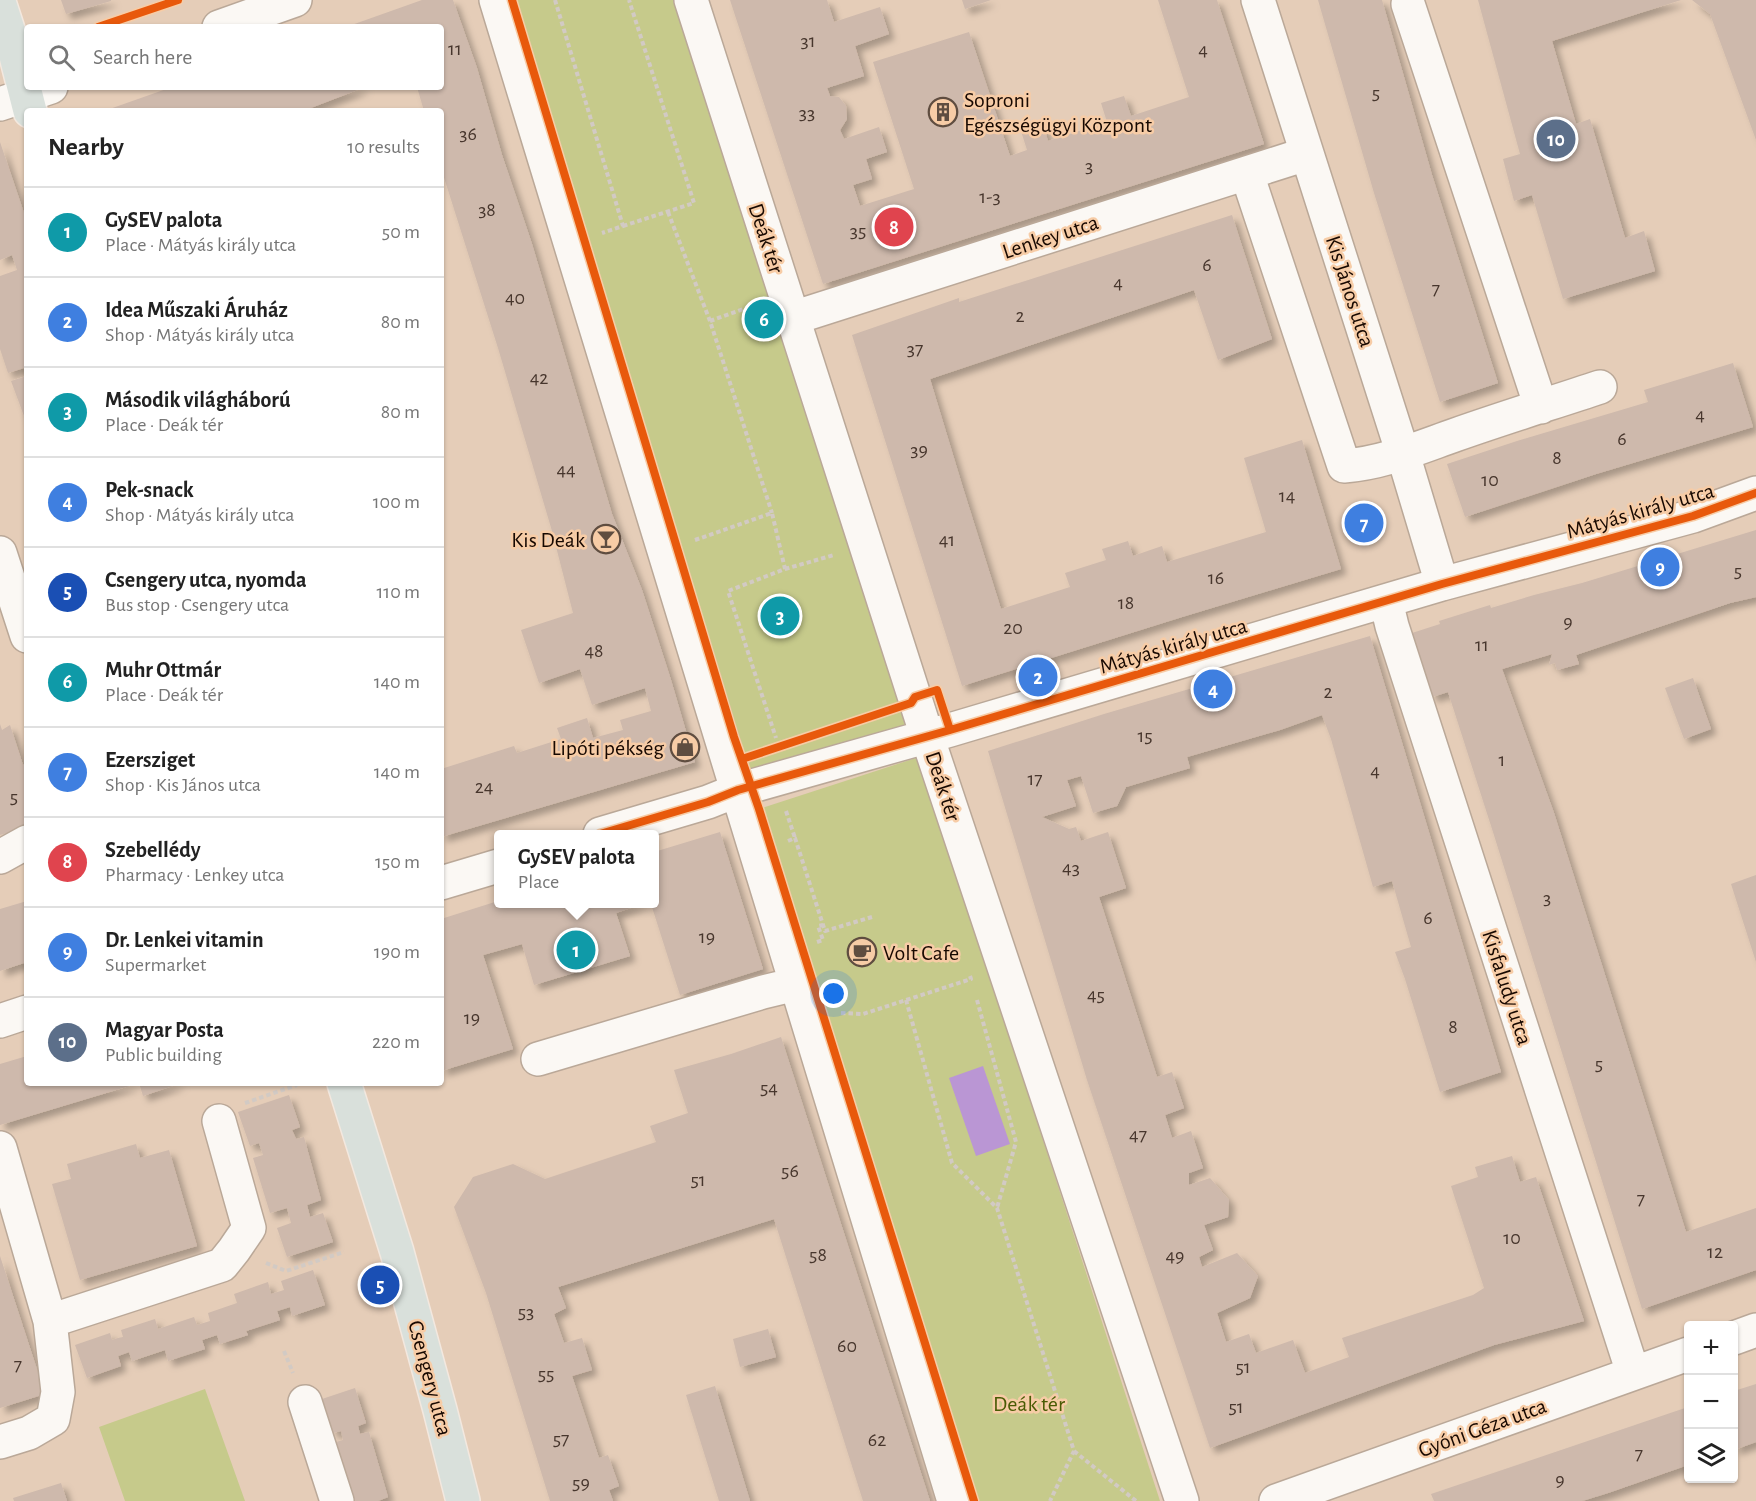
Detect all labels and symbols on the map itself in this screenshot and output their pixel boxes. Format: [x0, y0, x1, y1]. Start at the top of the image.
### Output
house number: 31 [800, 31, 816, 51]
house number: 11 [448, 39, 462, 59]
house number: 4 [1198, 40, 1208, 60]
house number: 5 [1372, 83, 1380, 103]
place label: Soproni Egészségügyi Központ [964, 89, 1152, 136]
building icon: Soproni Egészségügyi Központ [927, 96, 959, 128]
house number: 33 [799, 103, 815, 123]
pin: 10 [1536, 116, 1576, 162]
house number: 36 [459, 124, 477, 144]
house number: 3 [1085, 156, 1093, 176]
house number: 1-3 [979, 187, 1001, 207]
house number: 38 [478, 200, 496, 220]
street label: Deák tér [744, 201, 788, 276]
pin: 8 [874, 204, 914, 250]
street label: Lenkey utca [1000, 211, 1101, 263]
house number: 35 [850, 221, 866, 241]
street label: Kis János utca [1322, 233, 1378, 350]
house number: 6 [1202, 255, 1212, 275]
house number: 4 [1113, 273, 1123, 293]
house number: 7 [1432, 279, 1440, 299]
house number: 40 [505, 288, 525, 308]
pin: 6 [744, 296, 783, 342]
house number: 2 [1015, 306, 1025, 326]
house number: 37 [907, 339, 923, 359]
house number: 42 [530, 368, 548, 388]
house number: 4 [1695, 405, 1705, 425]
house number: 6 [1617, 429, 1627, 449]
house number: 39 [910, 440, 928, 460]
house number: 8 [1552, 448, 1562, 468]
house number: 44 [556, 460, 576, 480]
house number: 10 [1481, 470, 1499, 490]
street label: Mátyás király utca [1564, 479, 1717, 543]
house number: 14 [1279, 486, 1295, 506]
pin: 7 [1344, 500, 1384, 546]
bar icon: Kis Deák [590, 523, 622, 555]
place label: Kis Deák [511, 529, 585, 551]
house number: 41 [939, 530, 955, 550]
pin: 9 [1640, 544, 1680, 590]
house number: 5 [1734, 561, 1742, 581]
house number: 16 [1208, 568, 1224, 588]
house number: 18 [1118, 593, 1134, 613]
pin: 3 [760, 594, 800, 638]
house number: 9 [1563, 612, 1573, 632]
street label: Mátyás király utca [1097, 614, 1250, 678]
house number: 20 [1003, 618, 1023, 638]
house number: 11 [1475, 635, 1489, 655]
house number: 48 [584, 641, 604, 661]
pin: 2 [1018, 654, 1058, 700]
pin: 4 [1194, 666, 1232, 712]
house number: 2 [1323, 682, 1333, 702]
house number: 15 [1137, 726, 1153, 746]
shop icon: Lipóti pékség [669, 731, 701, 763]
place label: Lipóti pékség [551, 737, 664, 759]
street label: Deák tér [921, 749, 965, 824]
house number: 1 [1499, 750, 1505, 770]
house number: 4 [1370, 761, 1380, 781]
house number: 17 [1027, 769, 1043, 789]
house number: 24 [475, 777, 493, 797]
house number: 5 [10, 787, 18, 807]
house number: 43 [1062, 858, 1080, 878]
house number: 3 [1543, 888, 1551, 908]
house number: 6 [1423, 908, 1433, 928]
house number: 19 [699, 927, 715, 947]
street label: Kisfaludy utca [1478, 927, 1536, 1048]
pin: 1 [556, 928, 596, 972]
cafe icon: Volt Cafe [846, 936, 878, 968]
place label: Volt Cafe [883, 942, 959, 964]
your location [819, 979, 848, 1008]
house number: 45 [1087, 985, 1105, 1005]
house number: 19 [464, 1008, 480, 1028]
house number: 8 [1448, 1017, 1458, 1037]
house number: 5 [1595, 1054, 1603, 1074]
house number: 54 [760, 1078, 778, 1098]
house number: 47 [1129, 1125, 1147, 1145]
house number: 56 [781, 1161, 799, 1181]
house number: 51 [690, 1170, 706, 1190]
house number: 7 [1637, 1189, 1645, 1209]
house number: 10 [1503, 1228, 1521, 1248]
house number: 12 [1707, 1242, 1723, 1262]
house number: 58 [809, 1245, 827, 1265]
house number: 49 [1165, 1246, 1185, 1266]
pin: 5 [360, 1262, 400, 1308]
house number: 53 [518, 1302, 534, 1322]
street label: Csengery utca [404, 1318, 456, 1438]
house number: 60 [837, 1336, 857, 1356]
house number: 7 [14, 1355, 22, 1375]
house number: 51 [1235, 1357, 1251, 1377]
house number: 55 [538, 1364, 554, 1384]
park label: Deák tér [993, 1393, 1065, 1415]
street label: Gyóni Géza utca [1415, 1395, 1549, 1461]
house number: 51 [1228, 1397, 1244, 1417]
house number: 57 [553, 1429, 569, 1449]
house number: 62 [868, 1430, 886, 1450]
house number: 7 [1635, 1444, 1643, 1464]
house number: 9 [1555, 1470, 1565, 1490]
house number: 59 [572, 1473, 590, 1493]

